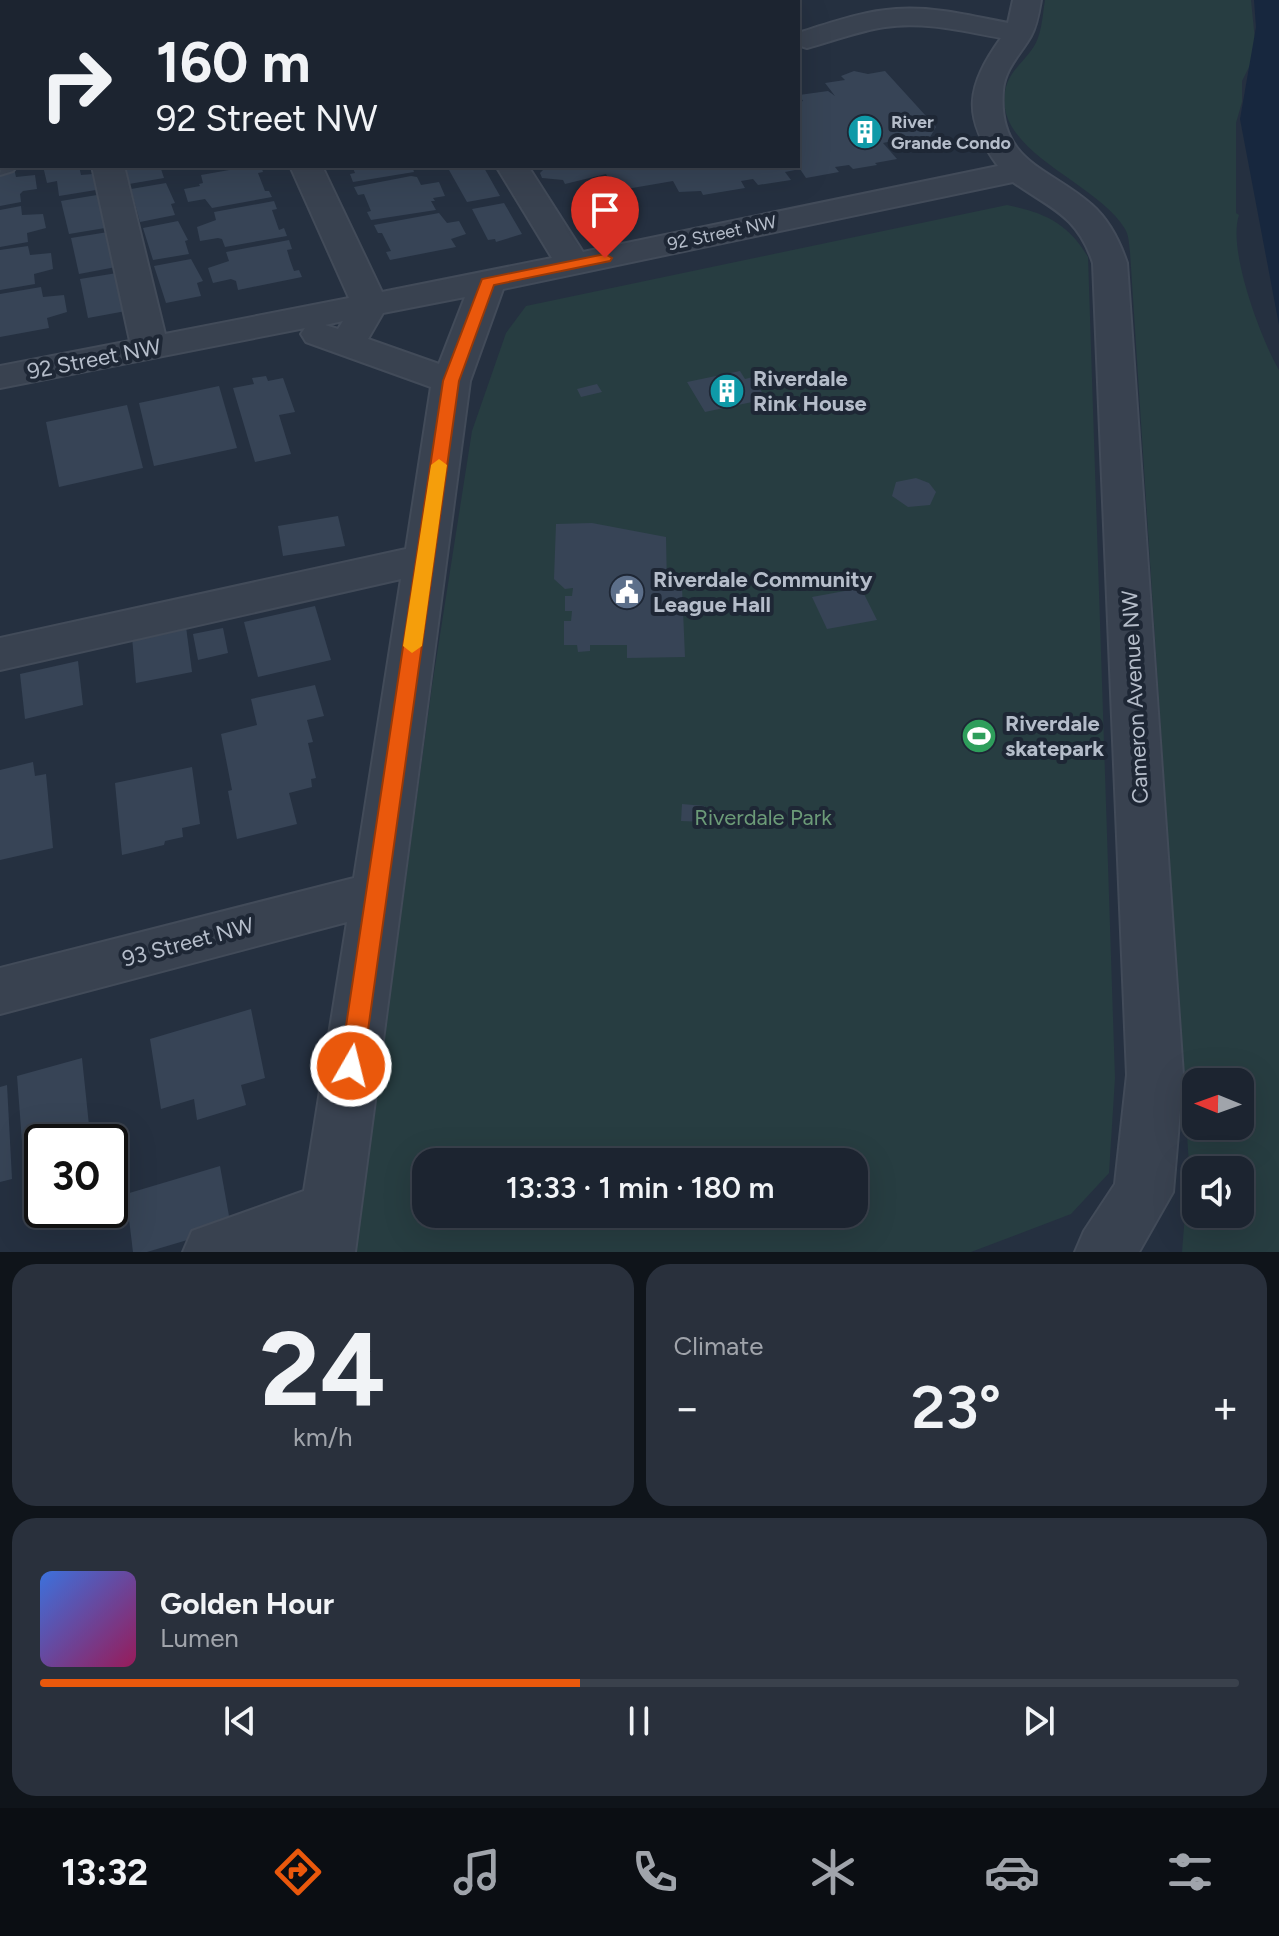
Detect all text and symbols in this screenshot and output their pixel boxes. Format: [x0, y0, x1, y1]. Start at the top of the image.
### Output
text: 160 m [156, 29, 311, 96]
icon: right [24, 32, 128, 136]
text: 92 Street NW [156, 97, 378, 140]
place label: River Grande Condo [891, 111, 1011, 154]
building icon: River Grande Condo [846, 113, 884, 151]
pin [571, 176, 639, 258]
icon: arrive [583, 188, 627, 232]
street label: 92 Street NW [666, 211, 779, 255]
street label: 92 Street NW [25, 333, 163, 385]
place label: Riverdale Rink House [753, 365, 867, 417]
building icon: Riverdale Rink House [708, 372, 746, 410]
place label: Riverdale Community League Hall [653, 566, 873, 618]
public building icon: Riverdale Community League Hall [608, 573, 646, 611]
street label: Cameron Avenue NW [1116, 590, 1154, 804]
place label: Riverdale skatepark [1005, 710, 1104, 762]
sports icon: Riverdale skatepark [960, 717, 998, 755]
park label: Riverdale Park [694, 804, 832, 831]
street label: 93 Street NW [119, 911, 257, 973]
position arrow [309, 1024, 393, 1108]
north arrow [1182, 1068, 1254, 1140]
map controls [1182, 1068, 1254, 1228]
speed limit sign: 30 [24, 1124, 128, 1228]
button: sound [1182, 1156, 1254, 1228]
text: 13:33 · 1 min · 180 m [506, 1169, 774, 1206]
text: 24 [260, 1306, 386, 1431]
text: Climate [674, 1330, 763, 1362]
text: 23° [911, 1371, 1001, 1443]
text: − [674, 1381, 701, 1434]
text: + [1212, 1381, 1239, 1434]
text: km/h [293, 1421, 352, 1453]
text: Golden Hour [160, 1585, 334, 1622]
text: Lumen [160, 1622, 239, 1654]
icon: previous [218, 1699, 262, 1743]
icon: pause [617, 1699, 661, 1743]
icon: next [1017, 1699, 1061, 1743]
icon: directions [270, 1844, 326, 1900]
icon: music [449, 1844, 505, 1900]
icon: phone [627, 1844, 683, 1900]
icon: climate [805, 1844, 861, 1900]
icon: car [984, 1844, 1040, 1900]
icon: filters [1162, 1844, 1218, 1900]
text: 13:32 [61, 1851, 148, 1894]

